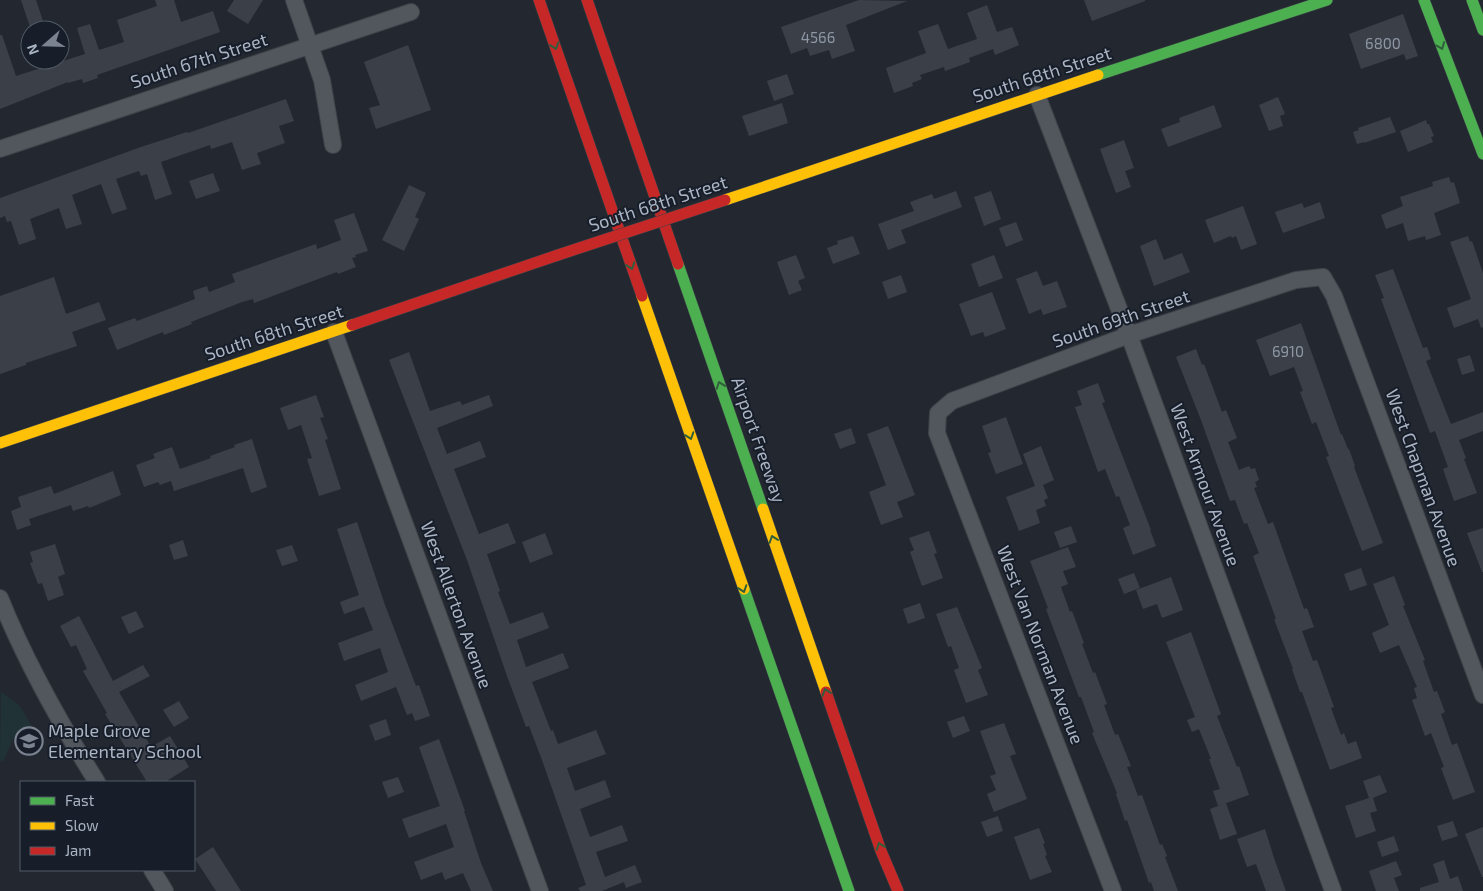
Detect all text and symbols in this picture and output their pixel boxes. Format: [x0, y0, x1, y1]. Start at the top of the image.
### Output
north arrow [20, 20, 70, 70]
street label: South 67th Street [127, 27, 270, 93]
house number: 4566 [801, 28, 835, 46]
house number: 6800 [1365, 34, 1401, 52]
one-way arrow [549, 41, 559, 50]
street label: South 68th Street [970, 41, 1114, 107]
one-way arrow [1435, 41, 1445, 49]
text: N [23, 42, 42, 57]
street label: South 68th Street [586, 170, 730, 236]
one-way arrow [626, 261, 636, 269]
street label: South 69th Street [1049, 284, 1192, 352]
street label: South 68th Street [202, 299, 346, 365]
house number: 6910 [1272, 342, 1304, 360]
street label: Airport Freeway [727, 374, 791, 506]
one-way arrow [716, 382, 726, 390]
street label: West Chapman Avenue [1382, 386, 1466, 570]
street label: West Armour Avenue [1166, 400, 1246, 569]
one-way arrow [684, 431, 694, 440]
street label: West Allerton Avenue [416, 518, 497, 691]
one-way arrow [769, 535, 779, 544]
street label: West Van Norman Avenue [993, 542, 1089, 747]
one-way arrow [738, 585, 748, 593]
one-way arrow [822, 689, 832, 697]
place label: Maple Grove Elementary School [48, 719, 202, 762]
school or university icon: Maple Grove Elementary School [14, 726, 44, 756]
legend [20, 781, 195, 871]
text: Fast [65, 791, 95, 809]
text: Slow [65, 816, 99, 834]
text: Jam [65, 841, 91, 859]
one-way arrow [876, 842, 886, 851]

